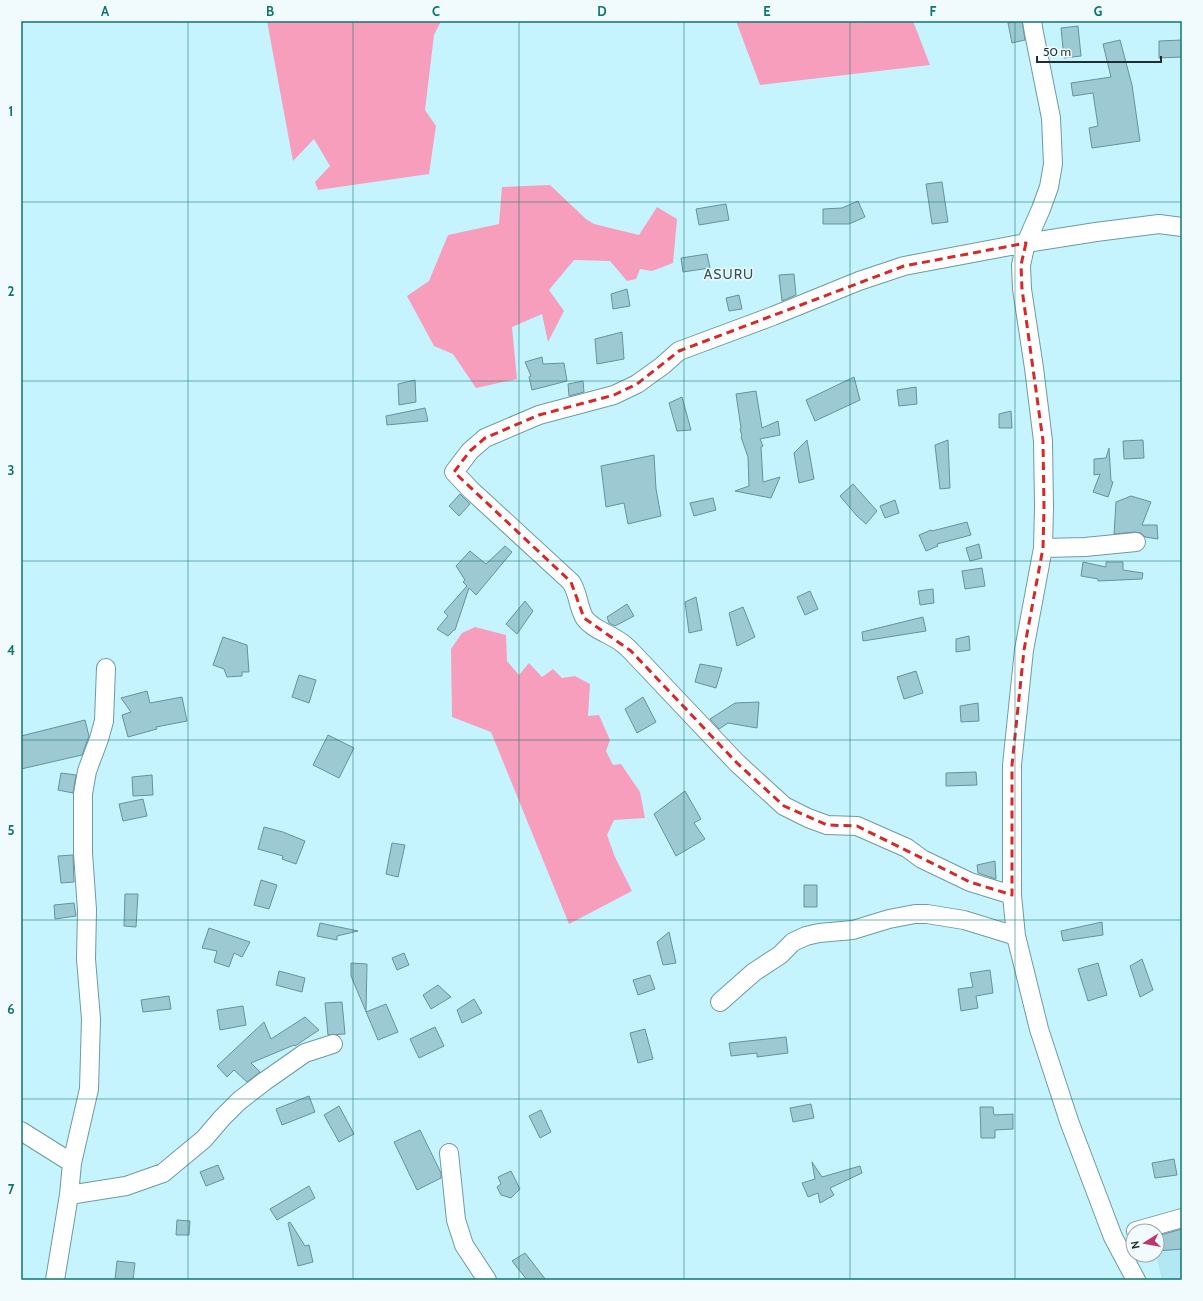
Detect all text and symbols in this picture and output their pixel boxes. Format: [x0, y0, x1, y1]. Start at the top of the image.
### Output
text: A [101, 3, 110, 19]
text: B [266, 3, 274, 19]
text: C [432, 3, 440, 19]
text: D [597, 3, 607, 19]
text: E [763, 3, 771, 19]
text: F [930, 3, 937, 19]
text: G [1094, 3, 1103, 19]
scale bar [1037, 38, 1161, 64]
text: 50 m [1043, 44, 1071, 59]
text: 1 [9, 103, 13, 119]
district label: ASURU [704, 265, 754, 283]
text: 2 [8, 283, 15, 299]
text: 3 [7, 462, 15, 478]
text: 4 [7, 642, 15, 658]
text: 5 [8, 822, 15, 838]
text: 6 [7, 1001, 15, 1017]
text: 7 [8, 1181, 15, 1197]
north arrow [1125, 1223, 1165, 1263]
text: N [1128, 1240, 1143, 1250]

